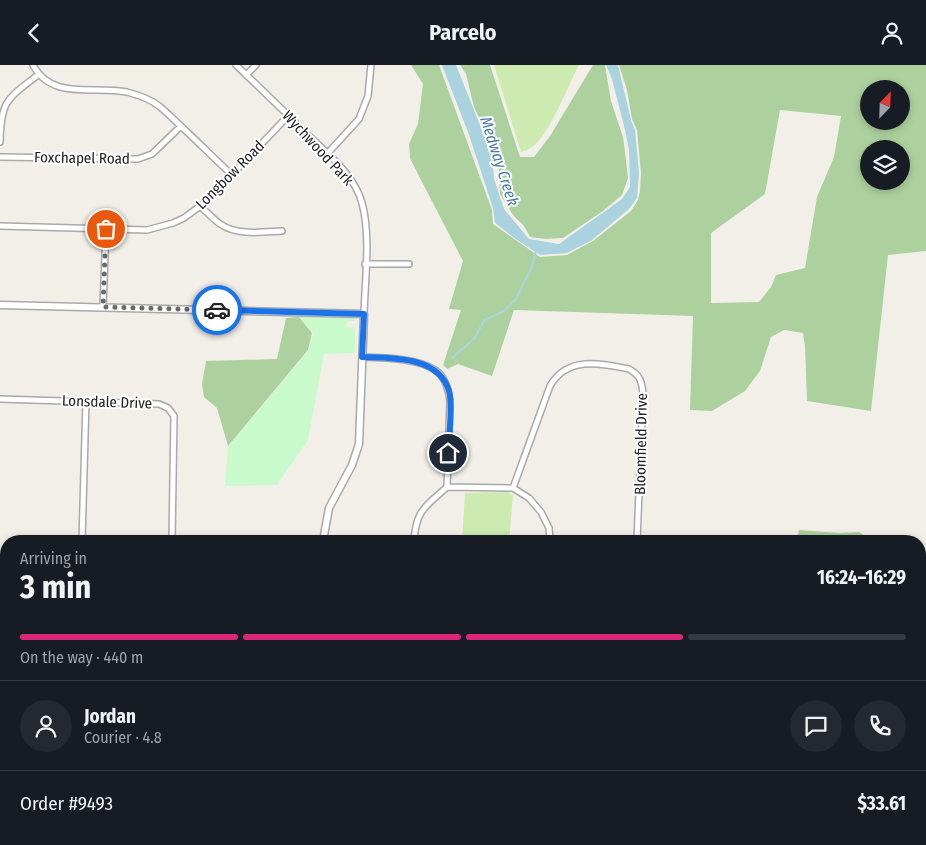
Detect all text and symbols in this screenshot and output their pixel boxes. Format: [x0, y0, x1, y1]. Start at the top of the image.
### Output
icon: back [20, 19, 48, 47]
text: Parcelo [429, 19, 497, 46]
icon: person [878, 19, 906, 47]
north arrow [860, 80, 910, 130]
map controls [860, 80, 910, 190]
street label: Wychwood Park [279, 107, 357, 189]
water label: Medway Creek [476, 114, 523, 208]
street label: Longbow Road [192, 137, 268, 213]
button: layers [860, 140, 910, 190]
street label: Foxchapel Road [34, 148, 130, 168]
pin [85, 208, 127, 250]
icon: bag [92, 215, 120, 243]
courier [192, 285, 242, 335]
icon: car [203, 296, 231, 324]
street label: Lonsdale Drive [62, 391, 152, 413]
street label: Bloomfield Drive [631, 393, 651, 495]
pin [427, 432, 469, 474]
icon: home [434, 439, 462, 467]
text: Arriving in [20, 549, 87, 568]
text: 16:24–16:29 [817, 566, 906, 589]
text: 3 min [20, 568, 91, 606]
text: On the way · 440 m [20, 648, 143, 667]
button: person [20, 700, 72, 752]
button: chat [790, 700, 842, 752]
button: phone [854, 700, 906, 752]
text: Jordan [84, 705, 136, 728]
text: Courier · 4.8 [84, 728, 162, 747]
text: Order #9493 [20, 792, 113, 815]
text: $33.61 [857, 792, 906, 815]

